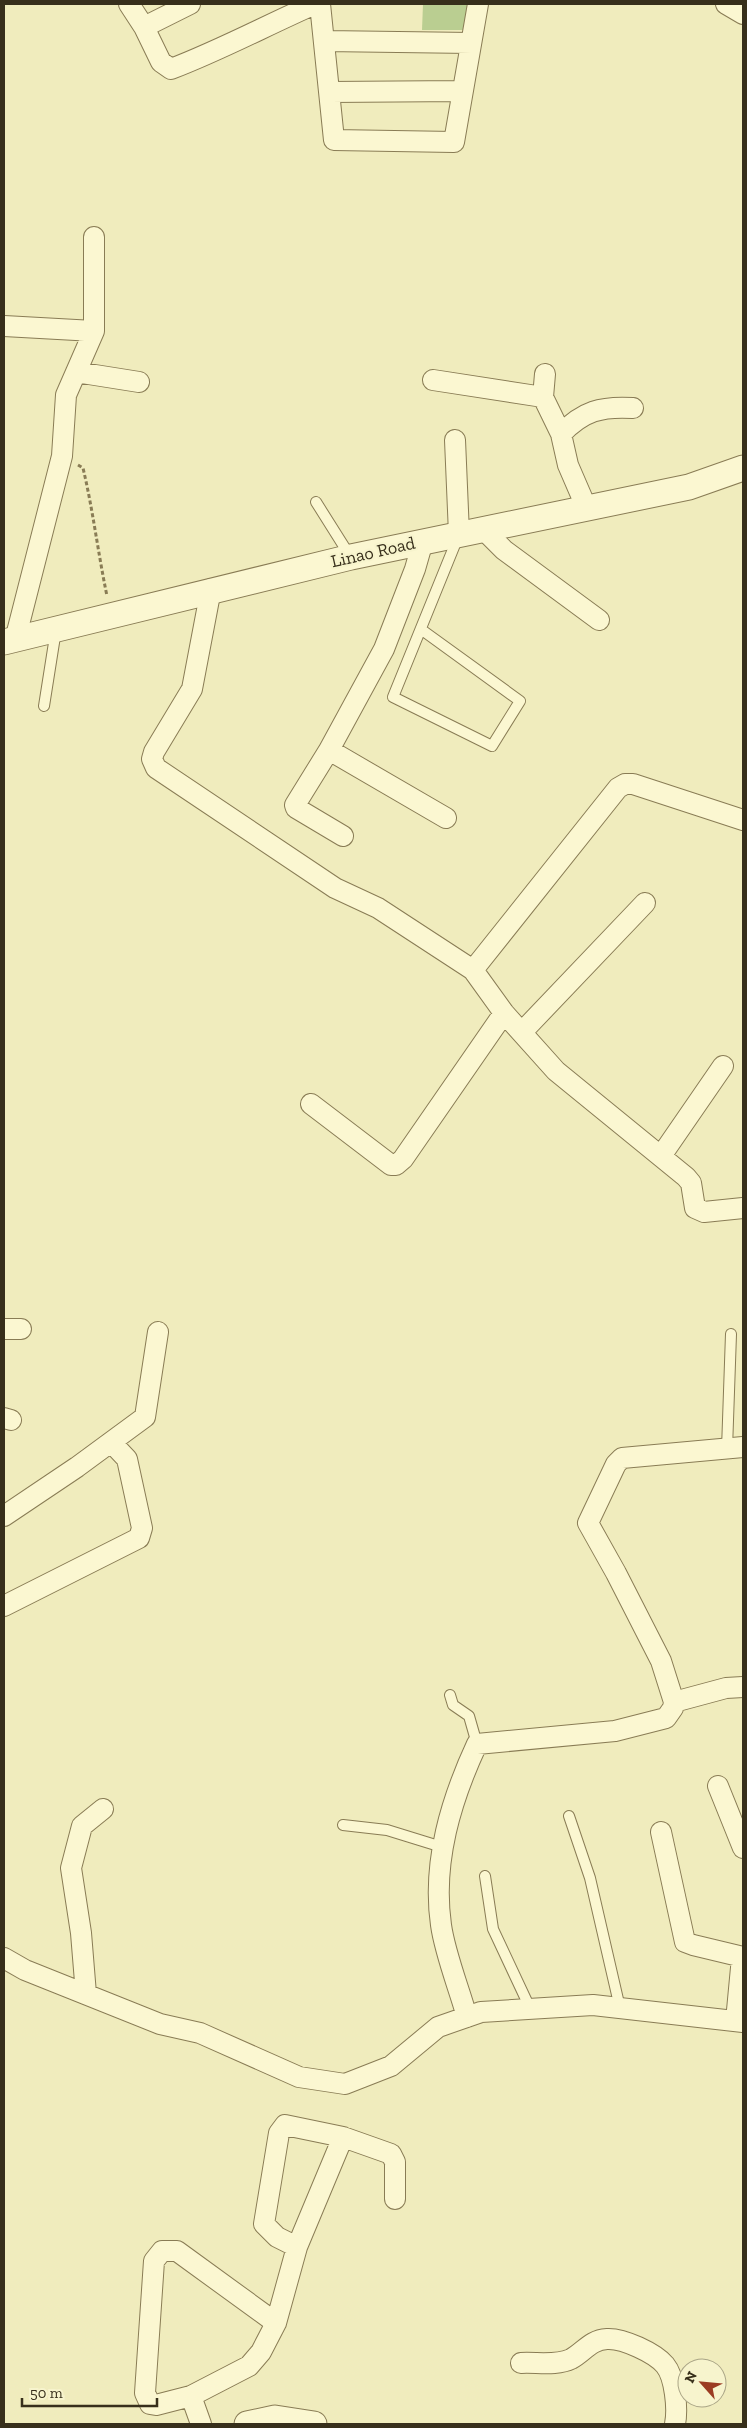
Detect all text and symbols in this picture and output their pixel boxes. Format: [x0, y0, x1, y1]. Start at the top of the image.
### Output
street label: Linao Road [329, 532, 417, 572]
north arrow [677, 2358, 727, 2408]
text: N [681, 2368, 701, 2386]
scale bar [22, 2376, 158, 2408]
text: 50 m [30, 2384, 63, 2402]

